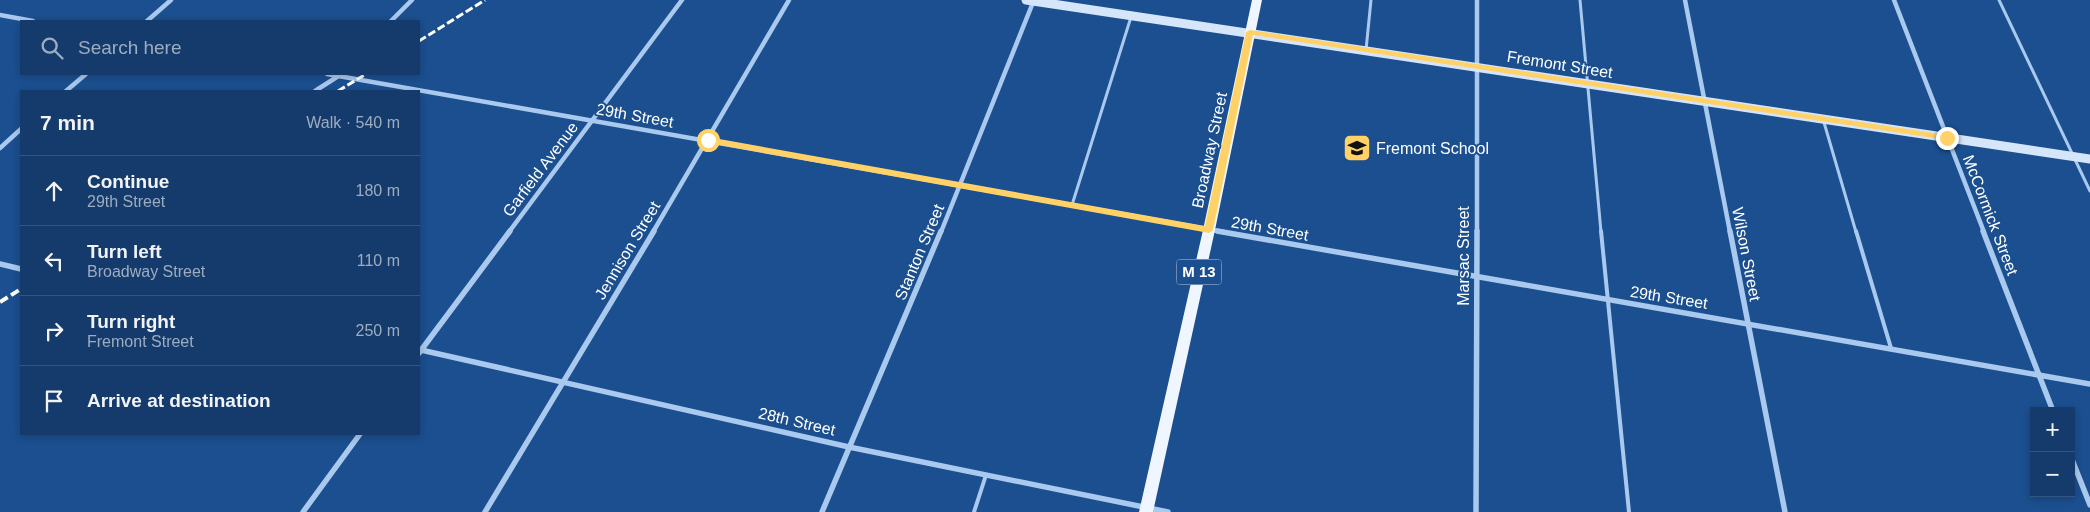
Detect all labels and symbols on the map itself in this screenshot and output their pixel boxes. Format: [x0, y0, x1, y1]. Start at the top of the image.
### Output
street label: Fremont Street [1506, 48, 1614, 81]
street label: Broadway Street [1189, 90, 1230, 210]
street label: 29th Street [595, 100, 675, 131]
street label: Garfield Avenue [499, 119, 581, 220]
route end [1936, 127, 1959, 150]
route start [697, 129, 720, 152]
school or university icon: Fremont School [1342, 133, 1372, 163]
place label: Fremont School [1376, 140, 1489, 157]
street label: McCormick Street [1960, 153, 2021, 278]
street label: Jennison Street [592, 198, 664, 302]
street label: Stanton Street [892, 201, 947, 303]
street label: Marsac Street [1455, 206, 1472, 306]
street label: Wilson Street [1729, 206, 1764, 303]
street label: 29th Street [1230, 213, 1310, 244]
road number: M 13 [1176, 260, 1222, 284]
street label: 29th Street [1629, 283, 1709, 312]
street label: 28th Street [757, 404, 837, 439]

